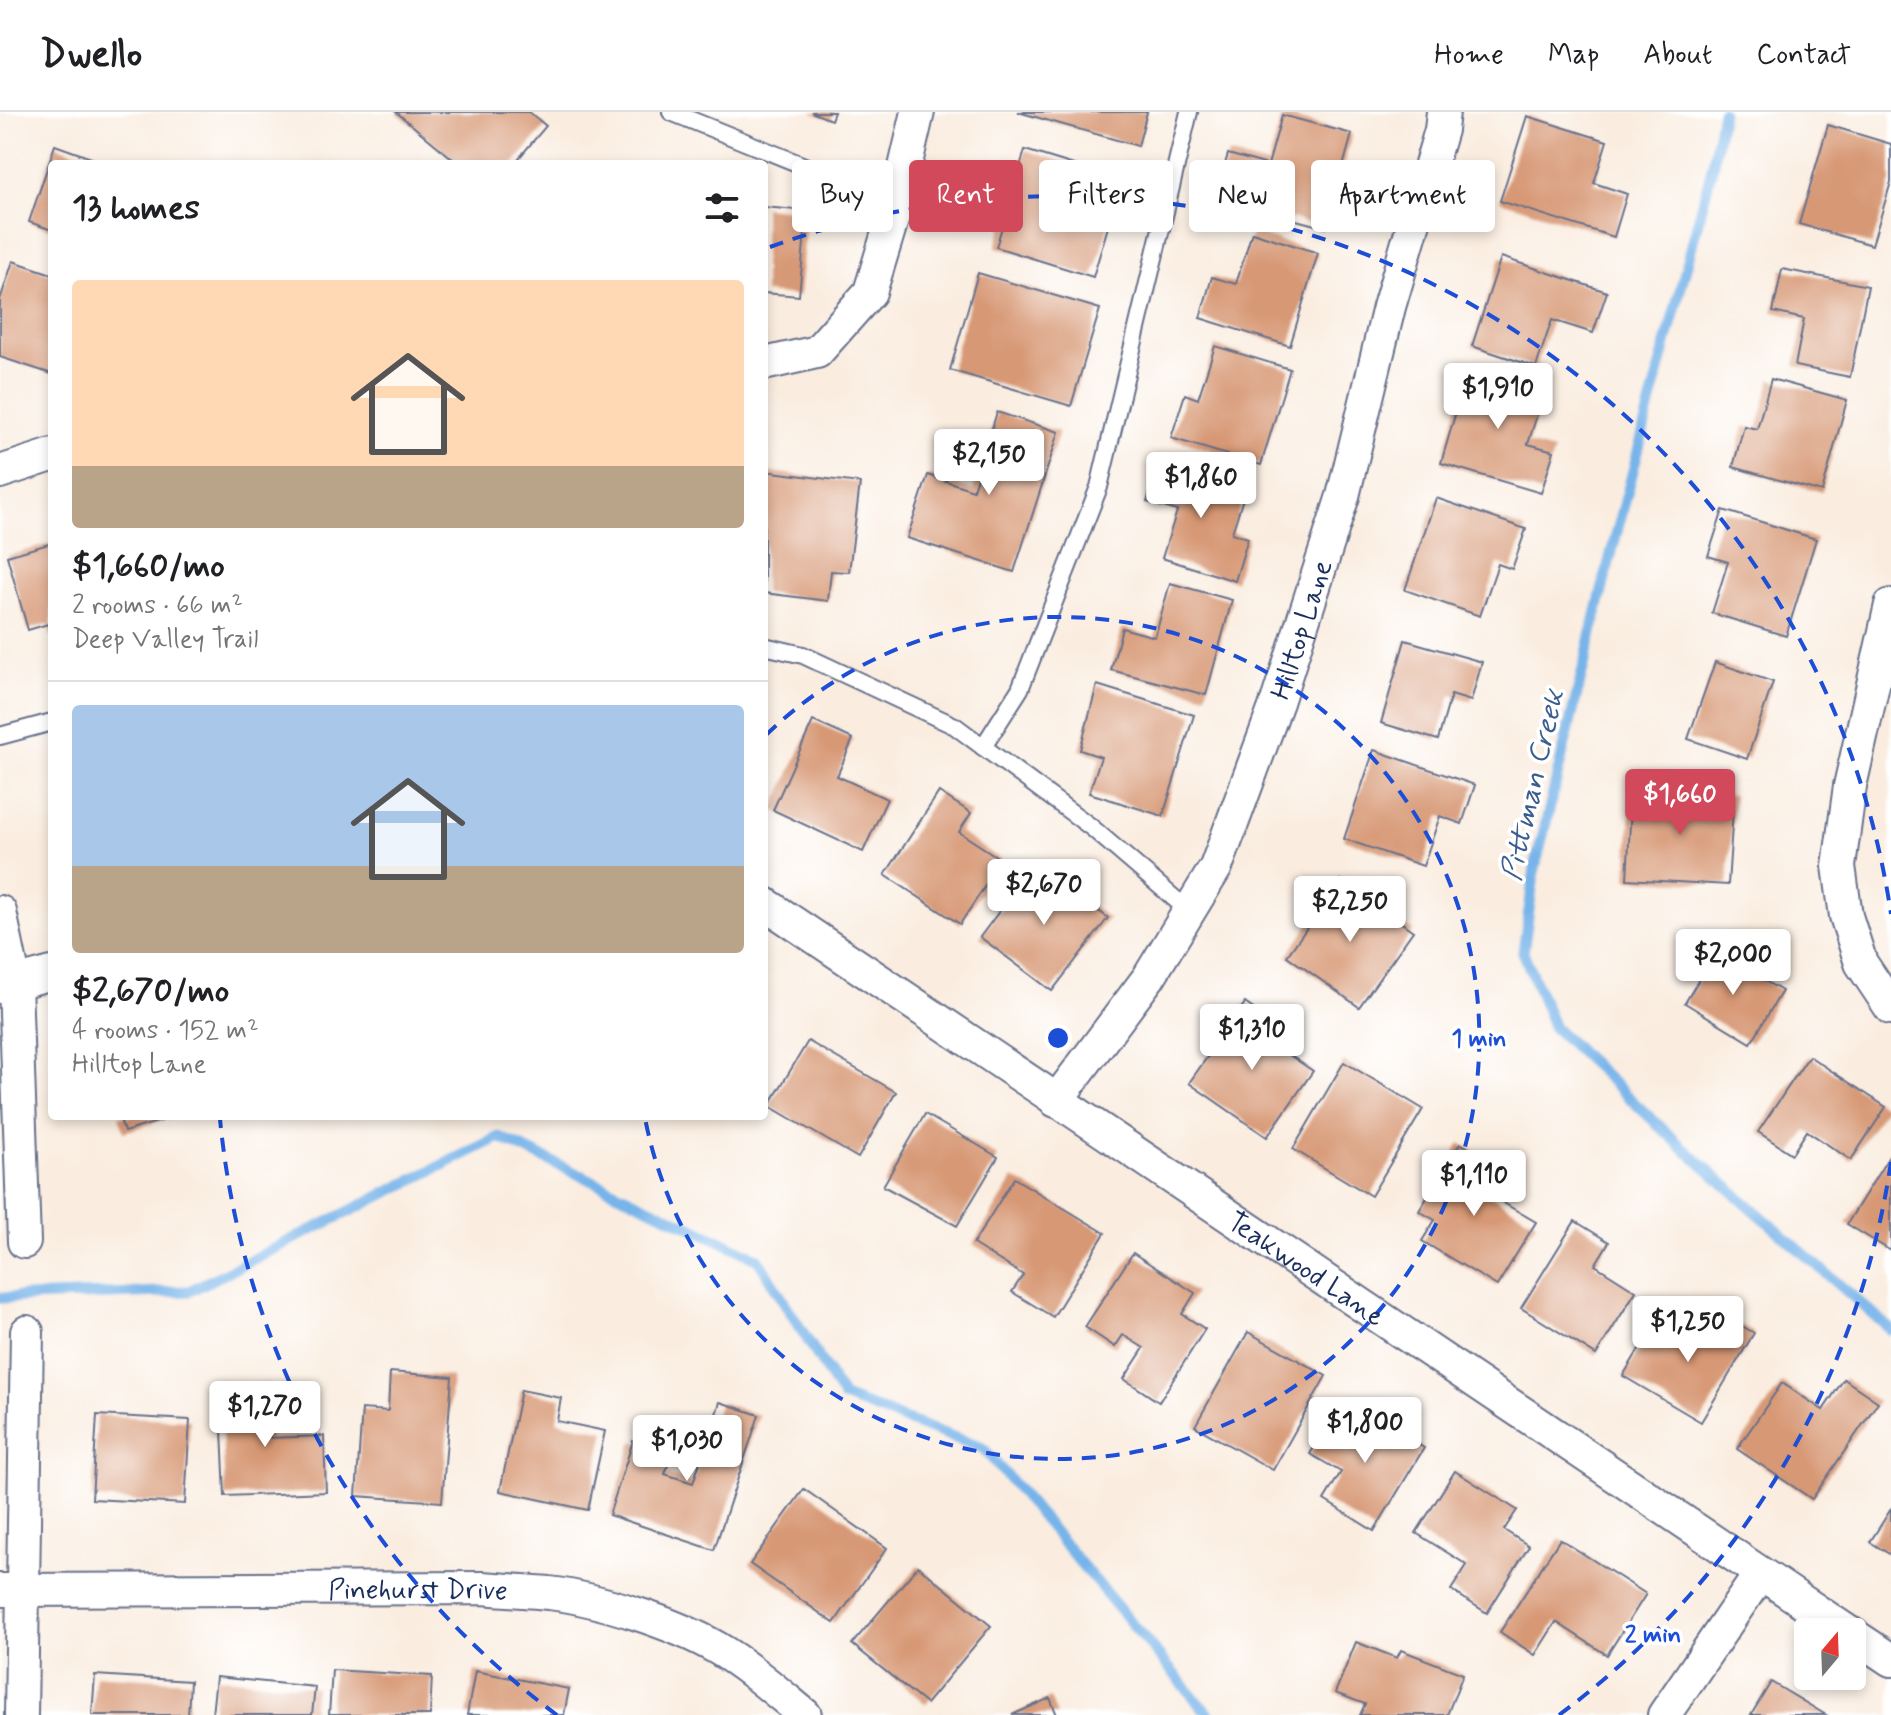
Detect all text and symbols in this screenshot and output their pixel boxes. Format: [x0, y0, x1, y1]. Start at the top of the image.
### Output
text: Dwello [40, 31, 142, 80]
text: Home [1434, 37, 1504, 74]
text: Map [1548, 37, 1599, 74]
text: About [1643, 37, 1712, 74]
text: Contact [1756, 37, 1851, 74]
chip: Buy [792, 160, 893, 232]
chip: Rent [909, 160, 1023, 232]
chip: Filters [1039, 160, 1173, 232]
chip: New [1189, 160, 1295, 232]
chip: Apartment [1311, 160, 1495, 232]
text: 13 homes [72, 186, 200, 231]
icon: filters [700, 186, 744, 230]
icon: home [336, 332, 480, 476]
pin: $1,910 [1433, 363, 1563, 431]
text: $1,910 [1462, 372, 1534, 406]
pin: $2,150 [924, 429, 1054, 497]
text: $2,150 [952, 438, 1026, 472]
pin: $1,860 [1136, 452, 1266, 520]
text: $1,860 [1164, 461, 1238, 495]
text: $1,660/mo [72, 544, 225, 589]
street label: Hilltop Lane [1263, 556, 1342, 705]
text: 2 rooms · 66 m² [72, 589, 243, 623]
text: Deep Valley Trail [72, 623, 259, 657]
water label: Pittman Creek [1493, 685, 1575, 885]
icon: home [336, 757, 480, 901]
pin: $1,660 [1615, 769, 1745, 837]
text: $1,660 [1643, 778, 1717, 812]
pin: $2,670 [979, 859, 1109, 927]
text: $2,670 [1005, 868, 1083, 902]
pin: $2,250 [1285, 876, 1415, 944]
text: $2,250 [1312, 885, 1388, 919]
pin: $2,000 [1668, 929, 1798, 997]
text: $2,000 [1694, 938, 1772, 972]
text: $2,670/mo [72, 969, 229, 1014]
pin: $1,310 [1187, 1004, 1317, 1072]
text: $1,310 [1218, 1013, 1286, 1047]
text: 4 rooms · 152 m² [72, 1014, 259, 1048]
centre of rings [1044, 1024, 1072, 1052]
text: 1 min [1451, 1024, 1507, 1055]
text: Hilltop Lane [72, 1048, 206, 1082]
pin: $1,110 [1409, 1150, 1539, 1218]
text: $1,110 [1440, 1159, 1508, 1193]
street label: Teakwood Lane [1219, 1204, 1391, 1336]
pin: $1,250 [1623, 1296, 1753, 1364]
text: $1,250 [1650, 1305, 1726, 1339]
pin: $1,270 [200, 1381, 330, 1449]
text: $1,270 [227, 1390, 303, 1424]
pin: $1,800 [1300, 1397, 1430, 1465]
text: $1,800 [1327, 1406, 1403, 1440]
pin: $1,030 [622, 1415, 752, 1483]
text: $1,030 [651, 1424, 723, 1458]
street label: Pinehurst Drive [328, 1572, 509, 1611]
north arrow [1794, 1618, 1866, 1690]
map controls [1794, 1618, 1866, 1690]
text: 2 min [1625, 1620, 1681, 1651]

